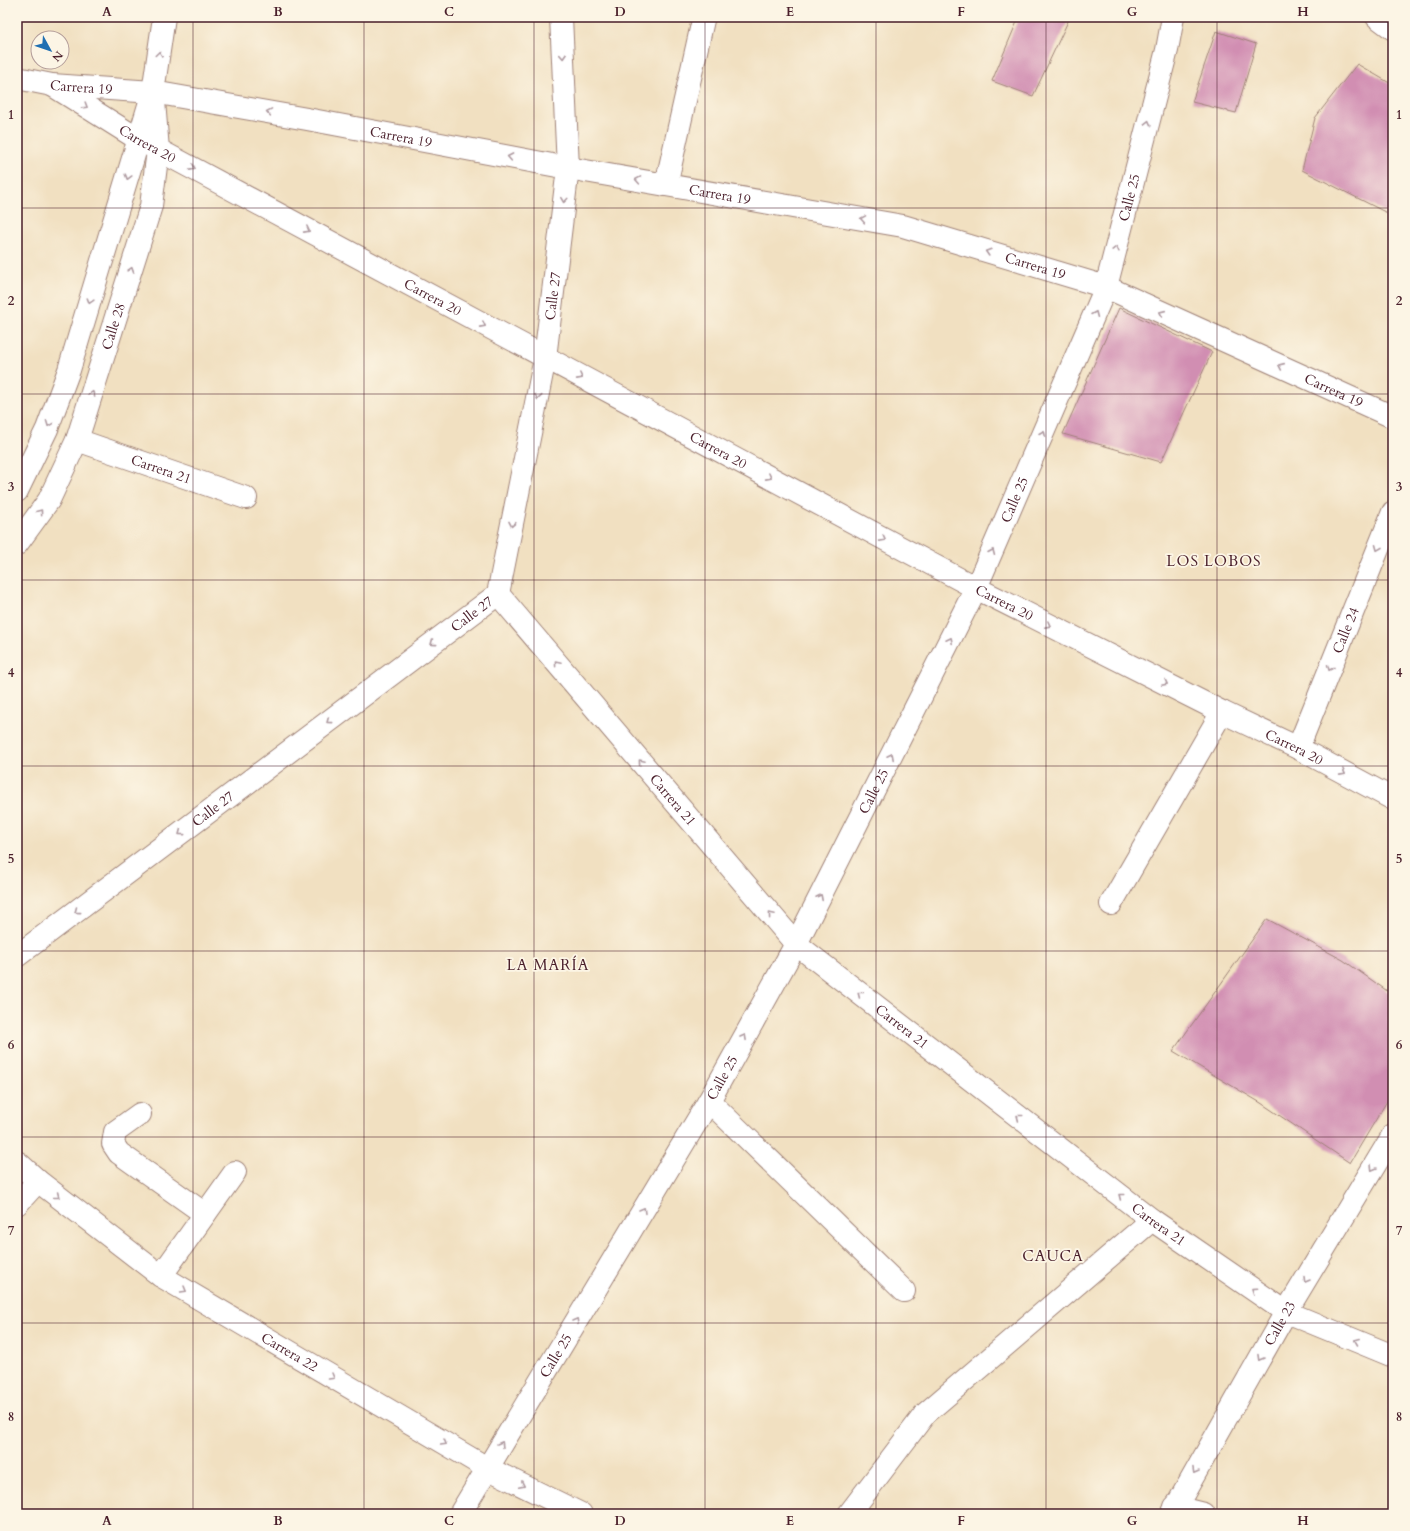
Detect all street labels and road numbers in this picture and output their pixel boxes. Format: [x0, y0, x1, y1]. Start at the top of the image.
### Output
street label: Carrera 19 [49, 75, 113, 99]
street label: Carrera 20 [115, 120, 179, 167]
street label: Carrera 19 [369, 122, 434, 152]
street label: Calle 25 [1114, 172, 1144, 223]
street label: Carrera 19 [687, 180, 752, 209]
street label: Carrera 19 [1003, 248, 1068, 284]
street label: Calle 27 [540, 271, 565, 321]
street label: Carrera 20 [401, 274, 465, 320]
street label: Calle 28 [97, 300, 129, 352]
street label: Carrera 19 [1301, 369, 1366, 412]
street label: Carrera 20 [686, 427, 750, 473]
street label: Carrera 21 [128, 450, 194, 488]
street label: Calle 25 [996, 474, 1033, 526]
street label: Carrera 20 [972, 580, 1037, 625]
street label: Calle 27 [447, 592, 497, 636]
street label: Calle 24 [1328, 604, 1363, 656]
street label: Carrera 20 [1262, 724, 1327, 769]
street label: Calle 25 [854, 765, 893, 817]
street label: Carrera 21 [645, 770, 701, 830]
street label: Calle 27 [188, 787, 238, 831]
street label: Carrera 21 [872, 1000, 933, 1053]
street label: Calle 25 [702, 1052, 742, 1103]
street label: Carrera 21 [1128, 1198, 1190, 1250]
street label: Calle 23 [1259, 1297, 1300, 1349]
street label: Carrera 22 [258, 1328, 321, 1376]
street label: Calle 25 [535, 1330, 576, 1381]

